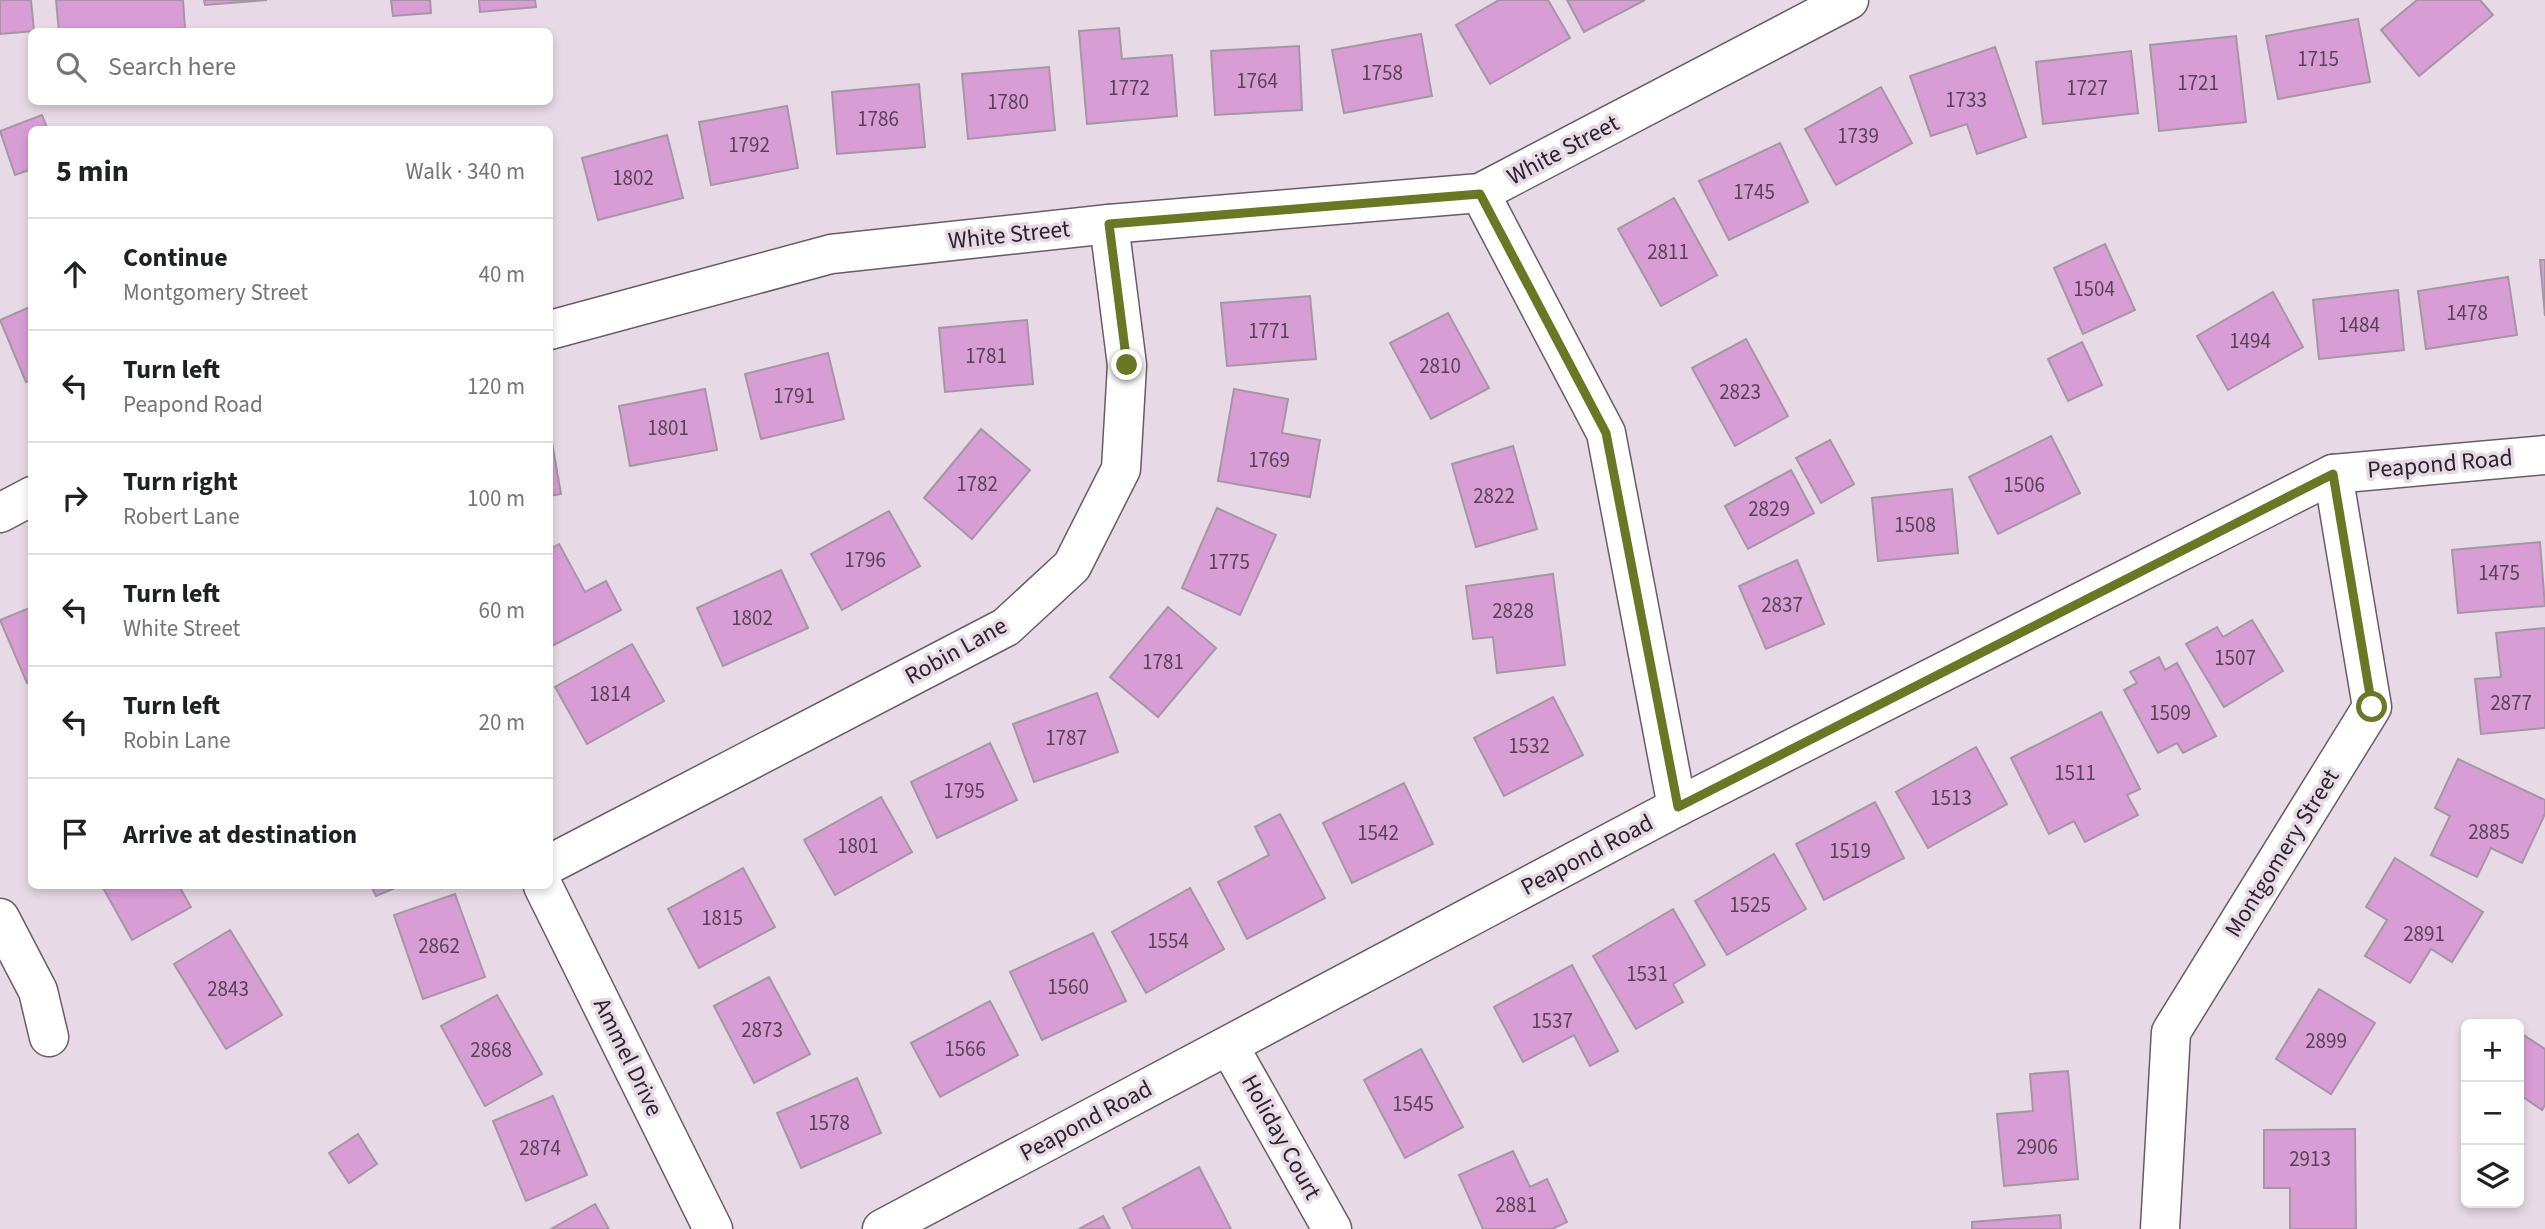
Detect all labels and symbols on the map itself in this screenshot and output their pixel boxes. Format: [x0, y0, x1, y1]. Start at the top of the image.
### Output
house number: 1715 [2297, 44, 2339, 74]
house number: 1758 [1361, 58, 1403, 88]
house number: 1764 [1236, 66, 1278, 96]
house number: 1721 [2177, 68, 2219, 98]
house number: 1772 [1108, 73, 1150, 103]
house number: 1727 [2066, 73, 2108, 103]
house number: 1733 [1945, 85, 1987, 115]
house number: 1780 [987, 87, 1029, 117]
house number: 1786 [857, 104, 899, 134]
street label: White Street [1501, 106, 1625, 194]
house number: 1739 [1837, 121, 1879, 151]
house number: 1792 [728, 130, 770, 160]
house number: 1802 [612, 163, 654, 193]
house number: 1745 [1733, 177, 1775, 207]
street label: White Street [946, 211, 1072, 259]
house number: 2811 [1647, 237, 1689, 267]
house number: 1504 [2073, 274, 2115, 304]
house number: 1478 [2446, 298, 2488, 328]
house number: 1484 [2338, 310, 2380, 340]
house number: 1771 [1248, 316, 1290, 346]
house number: 1494 [2229, 326, 2271, 356]
house number: 1781 [965, 341, 1007, 371]
route end [1111, 349, 1142, 380]
house number: 2810 [1419, 351, 1461, 381]
house number: 2823 [1719, 377, 1761, 407]
house number: 1791 [773, 381, 815, 411]
house number: 1801 [647, 413, 689, 443]
street label: Peapond Road [2366, 440, 2514, 488]
house number: 1769 [1248, 445, 1290, 475]
house number: 1782 [956, 469, 998, 499]
house number: 1506 [2003, 470, 2045, 500]
house number: 2822 [1473, 481, 1515, 511]
house number: 2829 [1748, 494, 1790, 524]
house number: 1508 [1894, 510, 1936, 540]
house number: 1796 [844, 545, 886, 575]
house number: 1775 [1208, 547, 1250, 577]
house number: 1475 [2478, 558, 2520, 588]
house number: 2837 [1761, 590, 1803, 620]
house number: 2828 [1492, 596, 1534, 626]
house number: 1802 [731, 603, 773, 633]
street label: Robin Lane [898, 608, 1014, 694]
house number: 1507 [2214, 643, 2256, 673]
house number: 1781 [1142, 647, 1184, 677]
house number: 1814 [589, 679, 631, 709]
house number: 2877 [2490, 688, 2532, 718]
route start [2356, 691, 2387, 722]
house number: 1509 [2149, 698, 2191, 728]
house number: 1787 [1045, 723, 1087, 753]
house number: 1532 [1508, 731, 1550, 761]
house number: 1511 [2054, 758, 2096, 788]
street label: Montgomery Street [2216, 762, 2348, 944]
house number: 1795 [943, 776, 985, 806]
house number: 1513 [1930, 783, 1972, 813]
street label: Peapond Road [1514, 805, 1660, 905]
house number: 2885 [2468, 817, 2510, 847]
house number: 1542 [1357, 818, 1399, 848]
house number: 1801 [837, 831, 879, 861]
house number: 1519 [1829, 836, 1871, 866]
house number: 1525 [1729, 890, 1771, 920]
house number: 1815 [701, 903, 743, 933]
house number: 2891 [2403, 919, 2445, 949]
house number: 1554 [1147, 926, 1189, 956]
house number: 2862 [418, 931, 460, 961]
house number: 1531 [1626, 959, 1668, 989]
house number: 1560 [1047, 972, 1089, 1002]
house number: 2843 [207, 974, 249, 1004]
street label: Ammel Drive [584, 992, 672, 1122]
house number: 1537 [1531, 1006, 1573, 1036]
house number: 2873 [741, 1015, 783, 1045]
house number: 2899 [2305, 1026, 2347, 1056]
house number: 1566 [944, 1034, 986, 1064]
house number: 2868 [470, 1035, 512, 1065]
street label: Holiday Court [1232, 1068, 1330, 1206]
street label: Peapond Road [1013, 1071, 1159, 1171]
house number: 1545 [1392, 1089, 1434, 1119]
house number: 1578 [808, 1108, 850, 1138]
house number: 2906 [2016, 1132, 2058, 1162]
house number: 2874 [519, 1133, 561, 1163]
house number: 2913 [2289, 1144, 2331, 1174]
house number: 2881 [1495, 1190, 1537, 1220]

